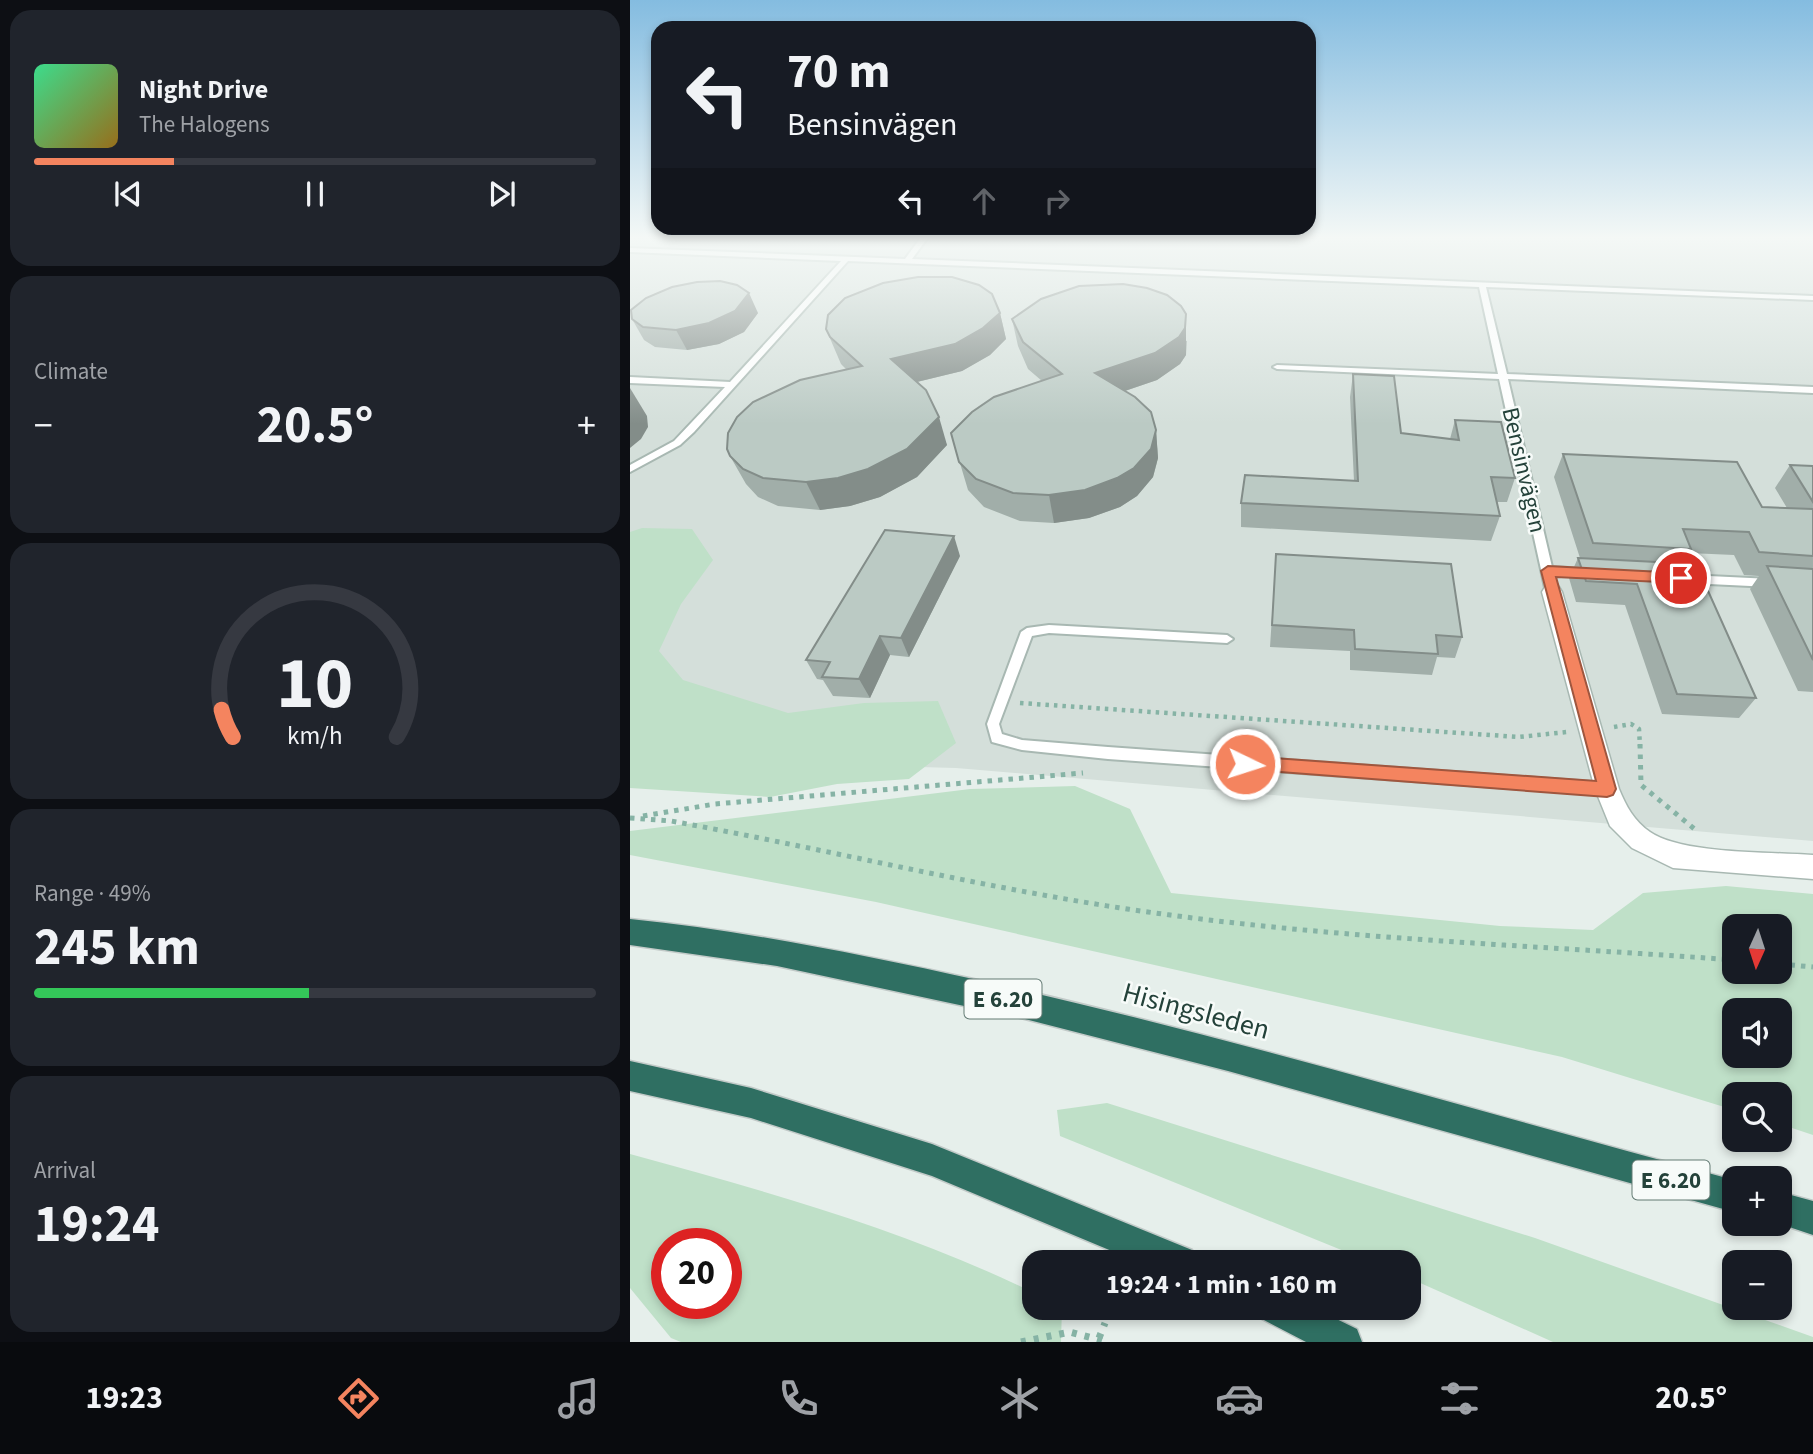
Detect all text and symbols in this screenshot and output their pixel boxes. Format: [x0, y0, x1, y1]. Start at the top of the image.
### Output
text: 70 m [787, 37, 891, 107]
icon: left [672, 49, 763, 140]
text: Night Drive [139, 71, 268, 108]
text: Bensinvägen [787, 102, 957, 148]
text: The Halogens [139, 108, 270, 141]
icon: previous [109, 175, 147, 213]
icon: pause [296, 175, 334, 213]
icon: next [483, 175, 521, 213]
icon: left [892, 182, 930, 220]
icon: ahead [965, 182, 1003, 220]
icon: right [1038, 182, 1076, 220]
text: Climate [34, 355, 108, 388]
text: 20.5° [257, 389, 373, 463]
text: − [34, 399, 53, 453]
text: + [577, 399, 596, 453]
street label: Bensinvägen [1493, 404, 1555, 536]
pin [1651, 548, 1711, 608]
icon: arrive [1662, 559, 1700, 597]
text: 10 [277, 632, 353, 736]
text: km/h [287, 718, 343, 754]
position arrow [1208, 727, 1282, 801]
text: Range · 49% [34, 877, 151, 910]
text: 245 km [34, 911, 200, 985]
north arrow [1722, 914, 1792, 984]
map controls [1722, 914, 1792, 1320]
street label: Hisingsleden [1118, 972, 1274, 1050]
road number: E 6.20 [964, 980, 1042, 1018]
button: sound [1722, 998, 1792, 1068]
button: search [1722, 1082, 1792, 1152]
text: Arrival [34, 1154, 96, 1187]
road number: E 6.20 [1632, 1161, 1710, 1200]
button: + [1722, 1166, 1792, 1236]
text: 19:24 [34, 1188, 159, 1262]
speed limit sign: 20 [651, 1228, 742, 1319]
button: − [1722, 1250, 1792, 1320]
text: 19:24 · 1 min · 160 m [1106, 1266, 1337, 1303]
icon: directions [334, 1374, 383, 1423]
icon: music [554, 1374, 603, 1423]
icon: phone [774, 1374, 823, 1423]
icon: climate [995, 1374, 1044, 1423]
icon: car [1215, 1374, 1264, 1423]
icon: filters [1435, 1374, 1484, 1423]
text: 19:23 [86, 1375, 163, 1421]
text: 20.5° [1655, 1375, 1727, 1421]

